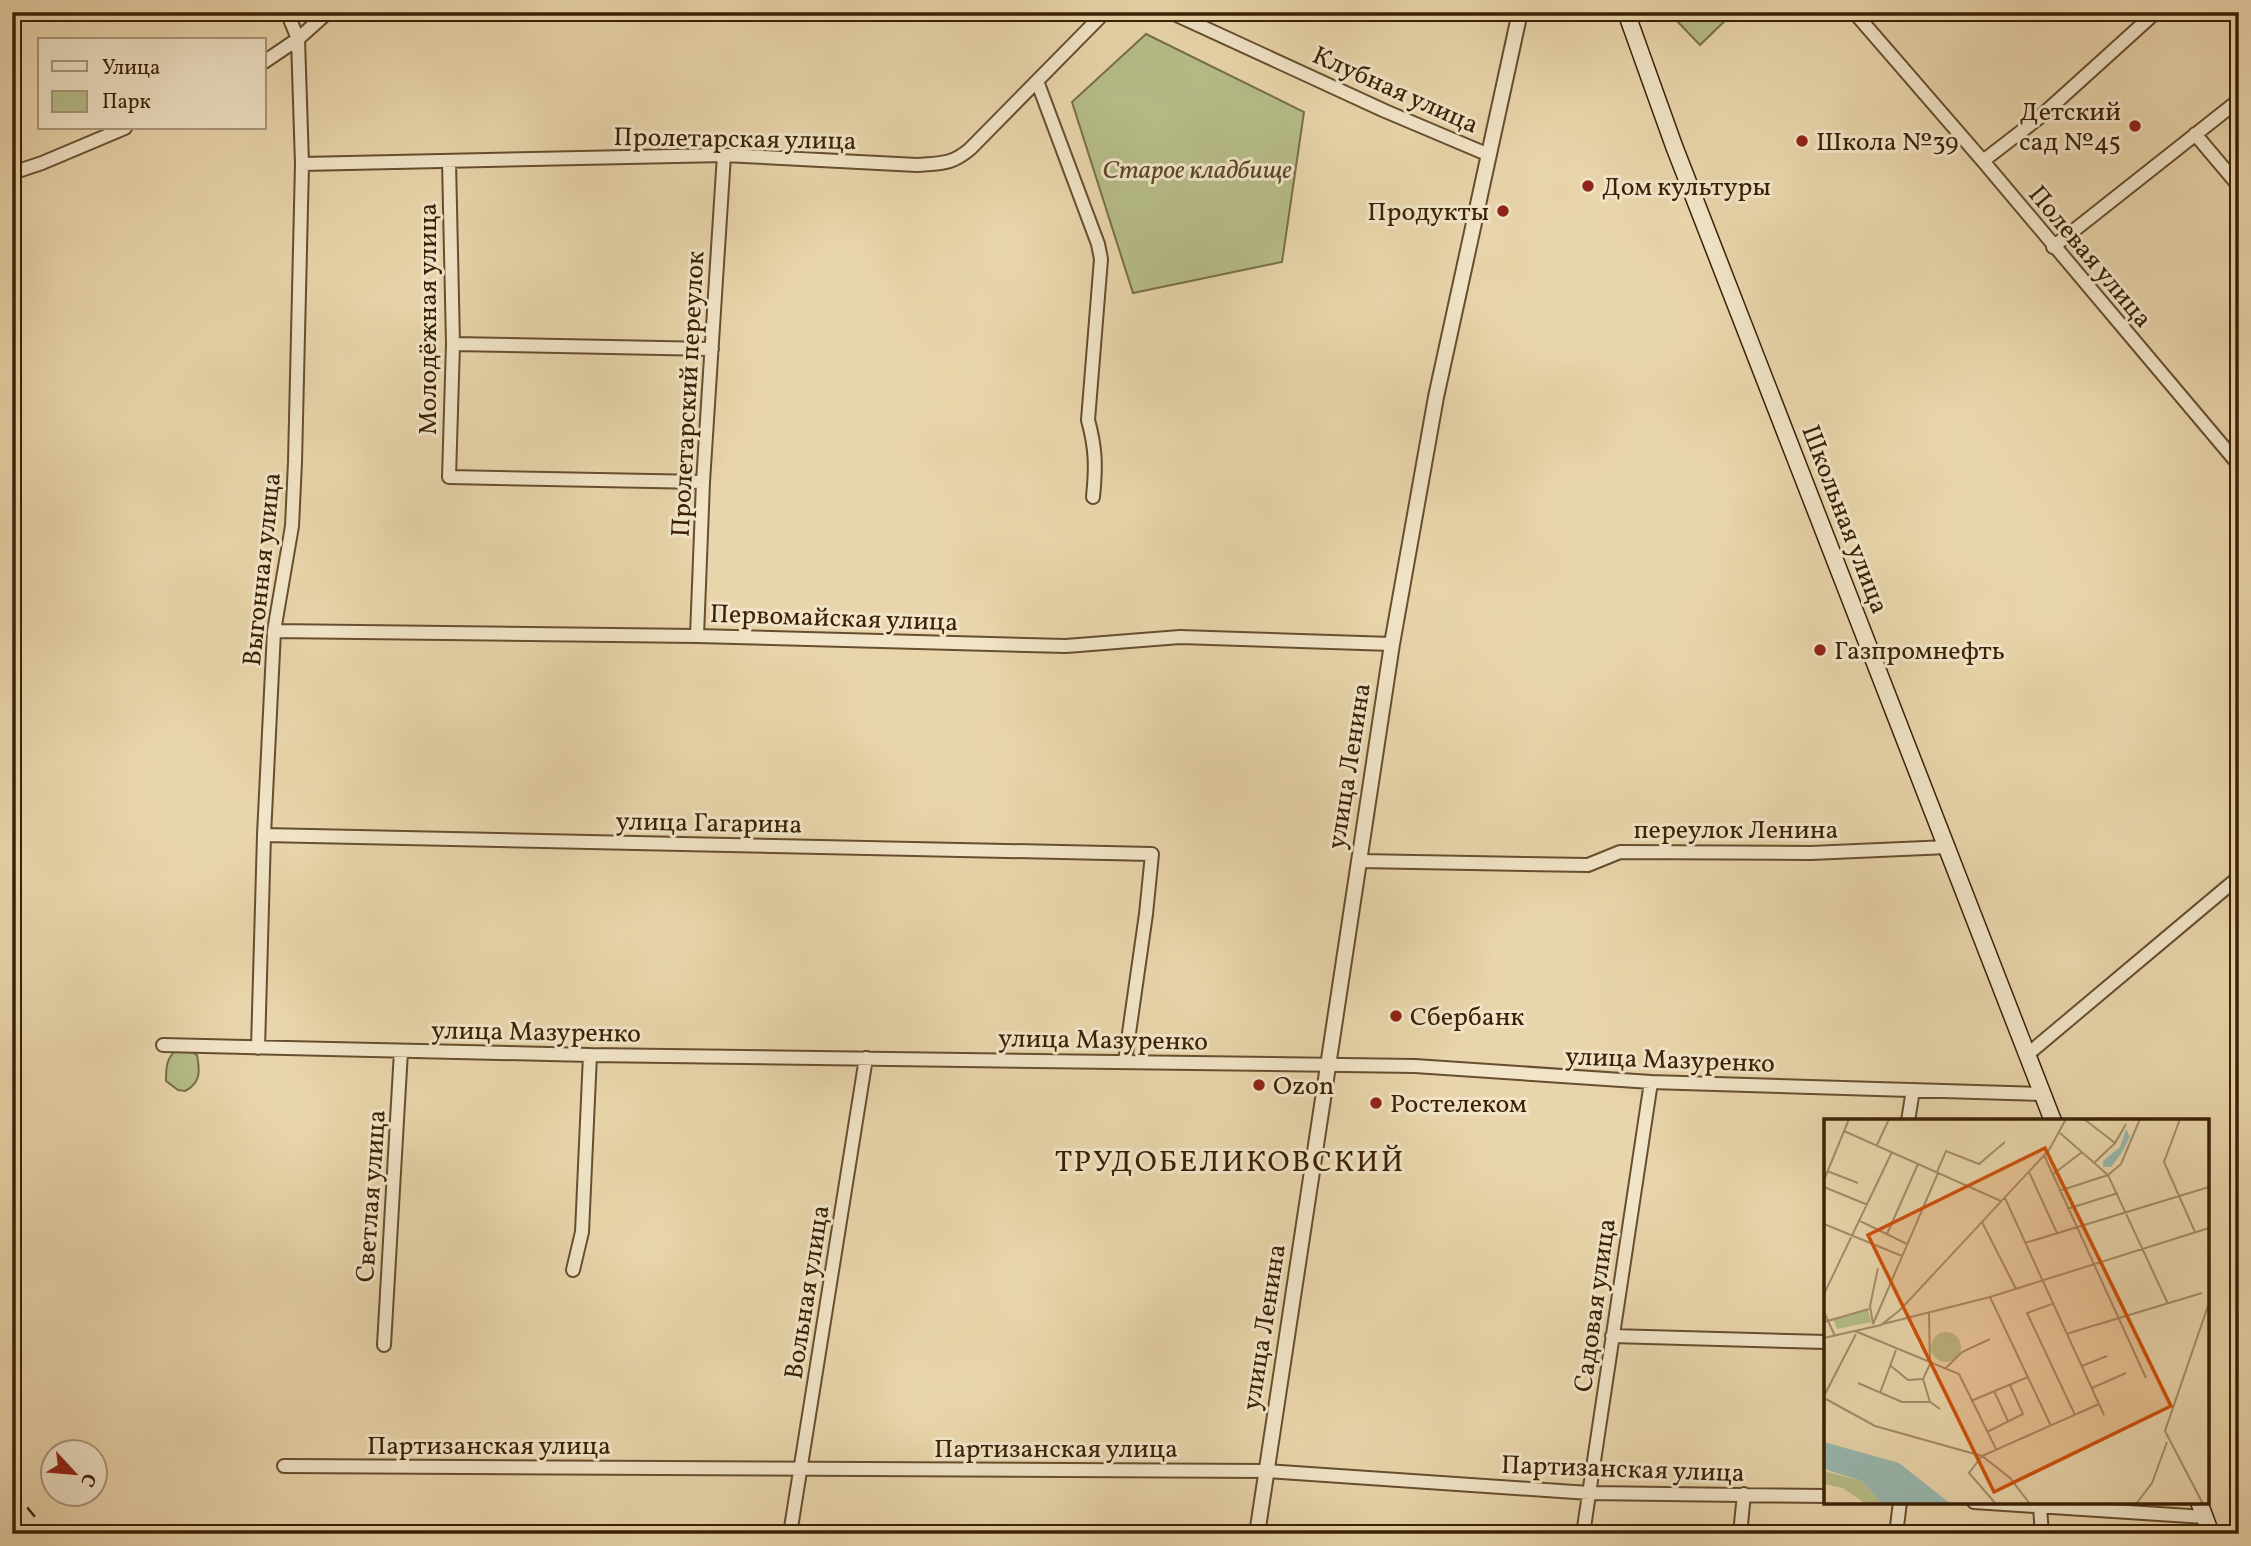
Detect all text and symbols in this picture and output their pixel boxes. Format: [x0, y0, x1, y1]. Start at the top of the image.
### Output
legend [38, 38, 266, 130]
street label: Клубная улица [1306, 38, 1484, 144]
text: Улица [102, 54, 160, 83]
text: Парк [102, 88, 151, 117]
place label: Детский сад №45 [2019, 95, 2121, 161]
marker: Детский сад №45 [2127, 118, 2143, 134]
street label: Пролетарская улица [613, 120, 857, 160]
place label: Школа №39 [1816, 125, 1959, 161]
marker: Школа №39 [1794, 133, 1810, 149]
park label: Старое кладбище [1102, 153, 1292, 189]
place label: Дом культуры [1602, 170, 1771, 206]
marker: Дом культуры [1580, 178, 1596, 194]
street label: Полевая улица [2019, 178, 2160, 336]
place label: Продукты [1367, 195, 1489, 231]
street label: Молодёжная улица [411, 203, 447, 435]
marker: Продукты [1495, 203, 1511, 219]
street label: Пролетарский переулок [664, 250, 714, 538]
street label: Школьная улица [1792, 420, 1897, 619]
street label: Выгонная улица [235, 471, 291, 668]
street label: Первомайская улица [709, 597, 959, 641]
place label: Газпромнефть [1834, 634, 2005, 670]
marker: Газпромнефть [1812, 642, 1828, 658]
street label: улица Ленина [1319, 681, 1381, 852]
street label: улица Гагарина [615, 804, 803, 844]
street label: переулок Ленина [1633, 813, 1839, 849]
place label: Сбербанк [1410, 1000, 1524, 1036]
marker: Сбербанк [1388, 1008, 1404, 1024]
street label: улица Мазуренко [431, 1013, 641, 1053]
street label: улица Мазуренко [998, 1021, 1208, 1061]
street label: улица Мазуренко [1564, 1039, 1775, 1083]
place label: Ozon [1273, 1069, 1334, 1105]
marker: Ozon [1251, 1077, 1267, 1093]
place label: Ростелеком [1390, 1087, 1527, 1123]
marker: Ростелеком [1368, 1095, 1384, 1111]
street label: Светлая улица [348, 1109, 396, 1284]
inset map [1824, 1119, 2209, 1504]
district label: ТРУДОБЕЛИКОВСКИЙ [1055, 1142, 1405, 1184]
street label: Вольная улица [776, 1203, 840, 1382]
street label: Садовая улица [1566, 1216, 1626, 1394]
street label: улица Ленина [1234, 1242, 1296, 1413]
street label: Партизанская улица [367, 1429, 611, 1465]
street label: Партизанская улица [934, 1432, 1178, 1468]
north arrow [38, 1438, 108, 1508]
street label: Партизанская улица [1500, 1448, 1745, 1492]
text: С [73, 1468, 102, 1491]

